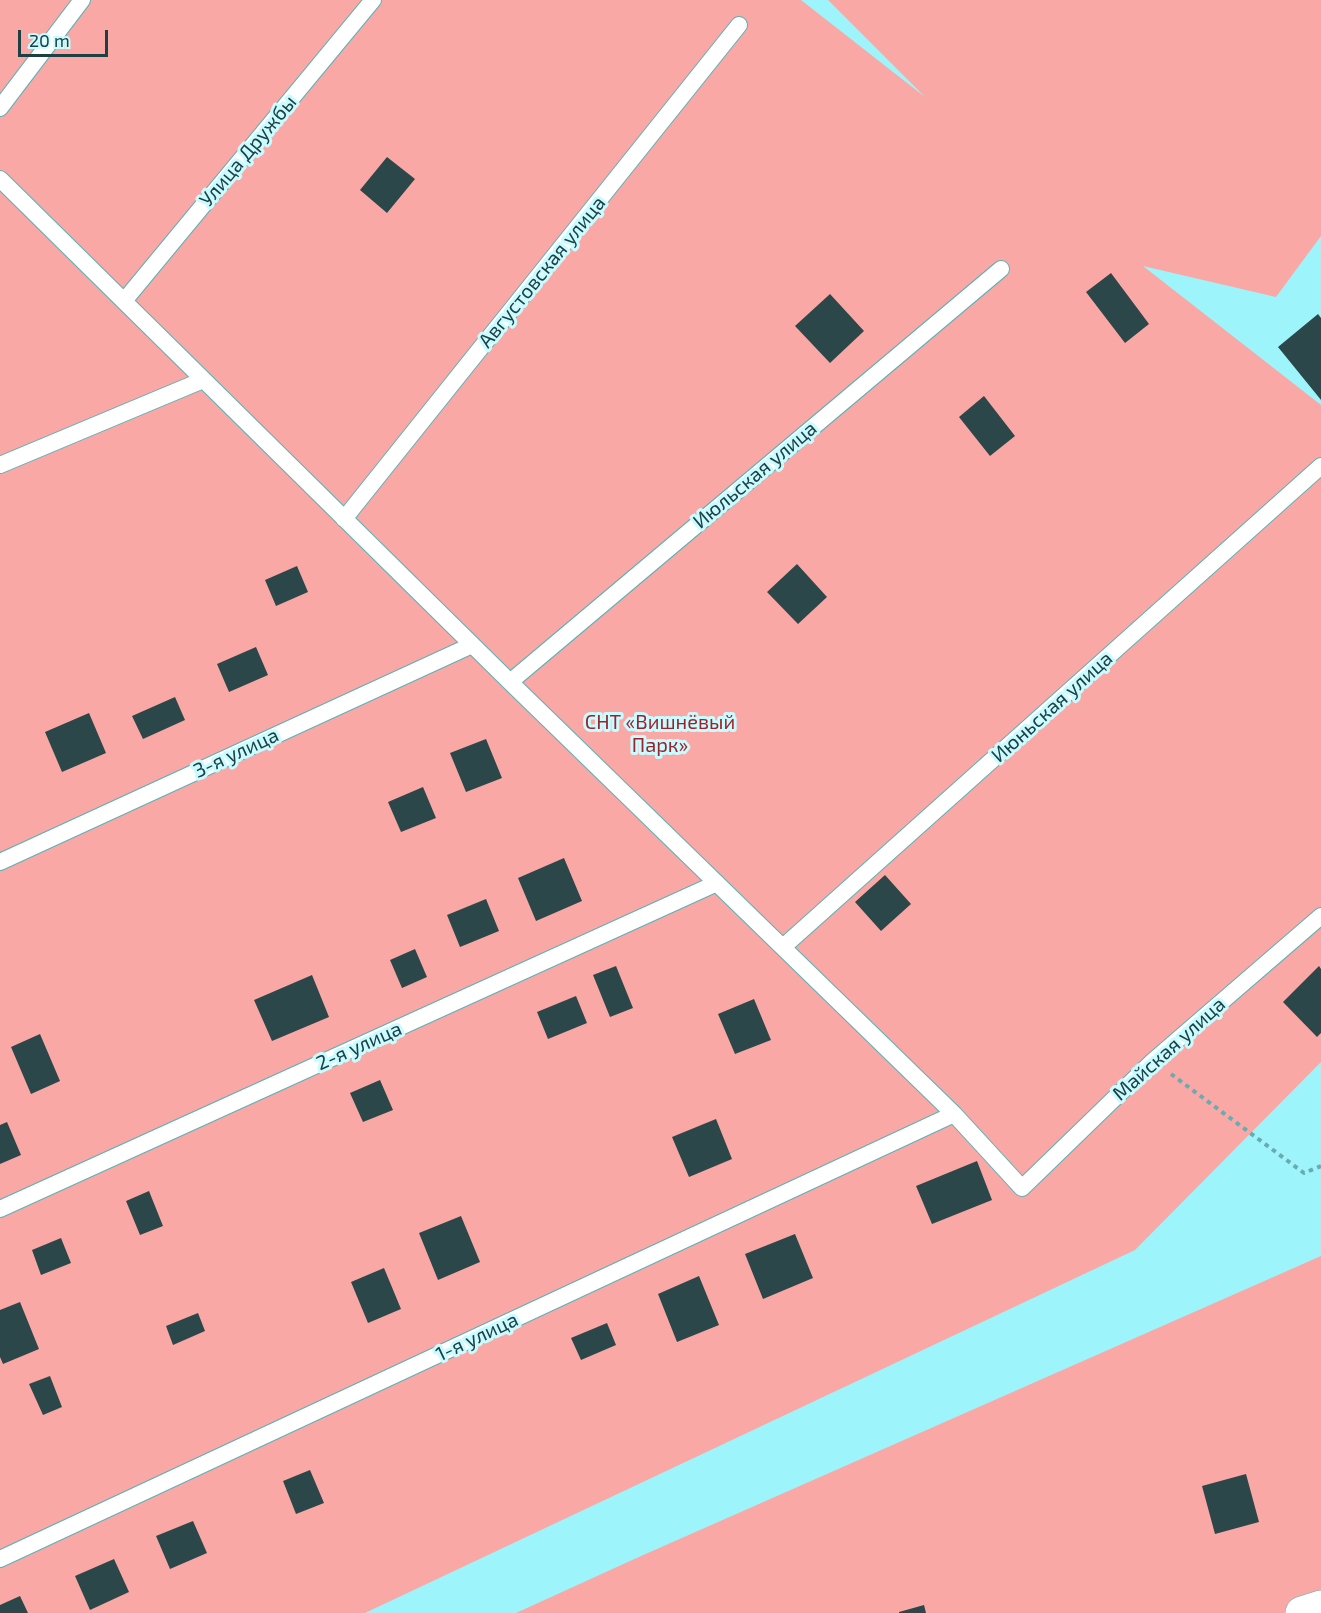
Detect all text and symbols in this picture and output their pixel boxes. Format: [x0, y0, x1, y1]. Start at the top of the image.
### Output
scale bar [21, 18, 111, 56]
text: 20 m [29, 29, 70, 51]
street label: Улица Дружбы [194, 90, 302, 212]
street label: Августовская улица [474, 191, 610, 353]
street label: Июльская улица [688, 416, 822, 534]
street label: Июньская улица [987, 646, 1117, 768]
park label: СНТ «Вишнёвый Парк» [585, 710, 735, 757]
street label: 3-я улица [190, 723, 282, 783]
street label: Майская улица [1108, 992, 1230, 1106]
street label: 2-я улица [312, 1016, 406, 1076]
street label: 1-я улица [432, 1308, 522, 1366]

